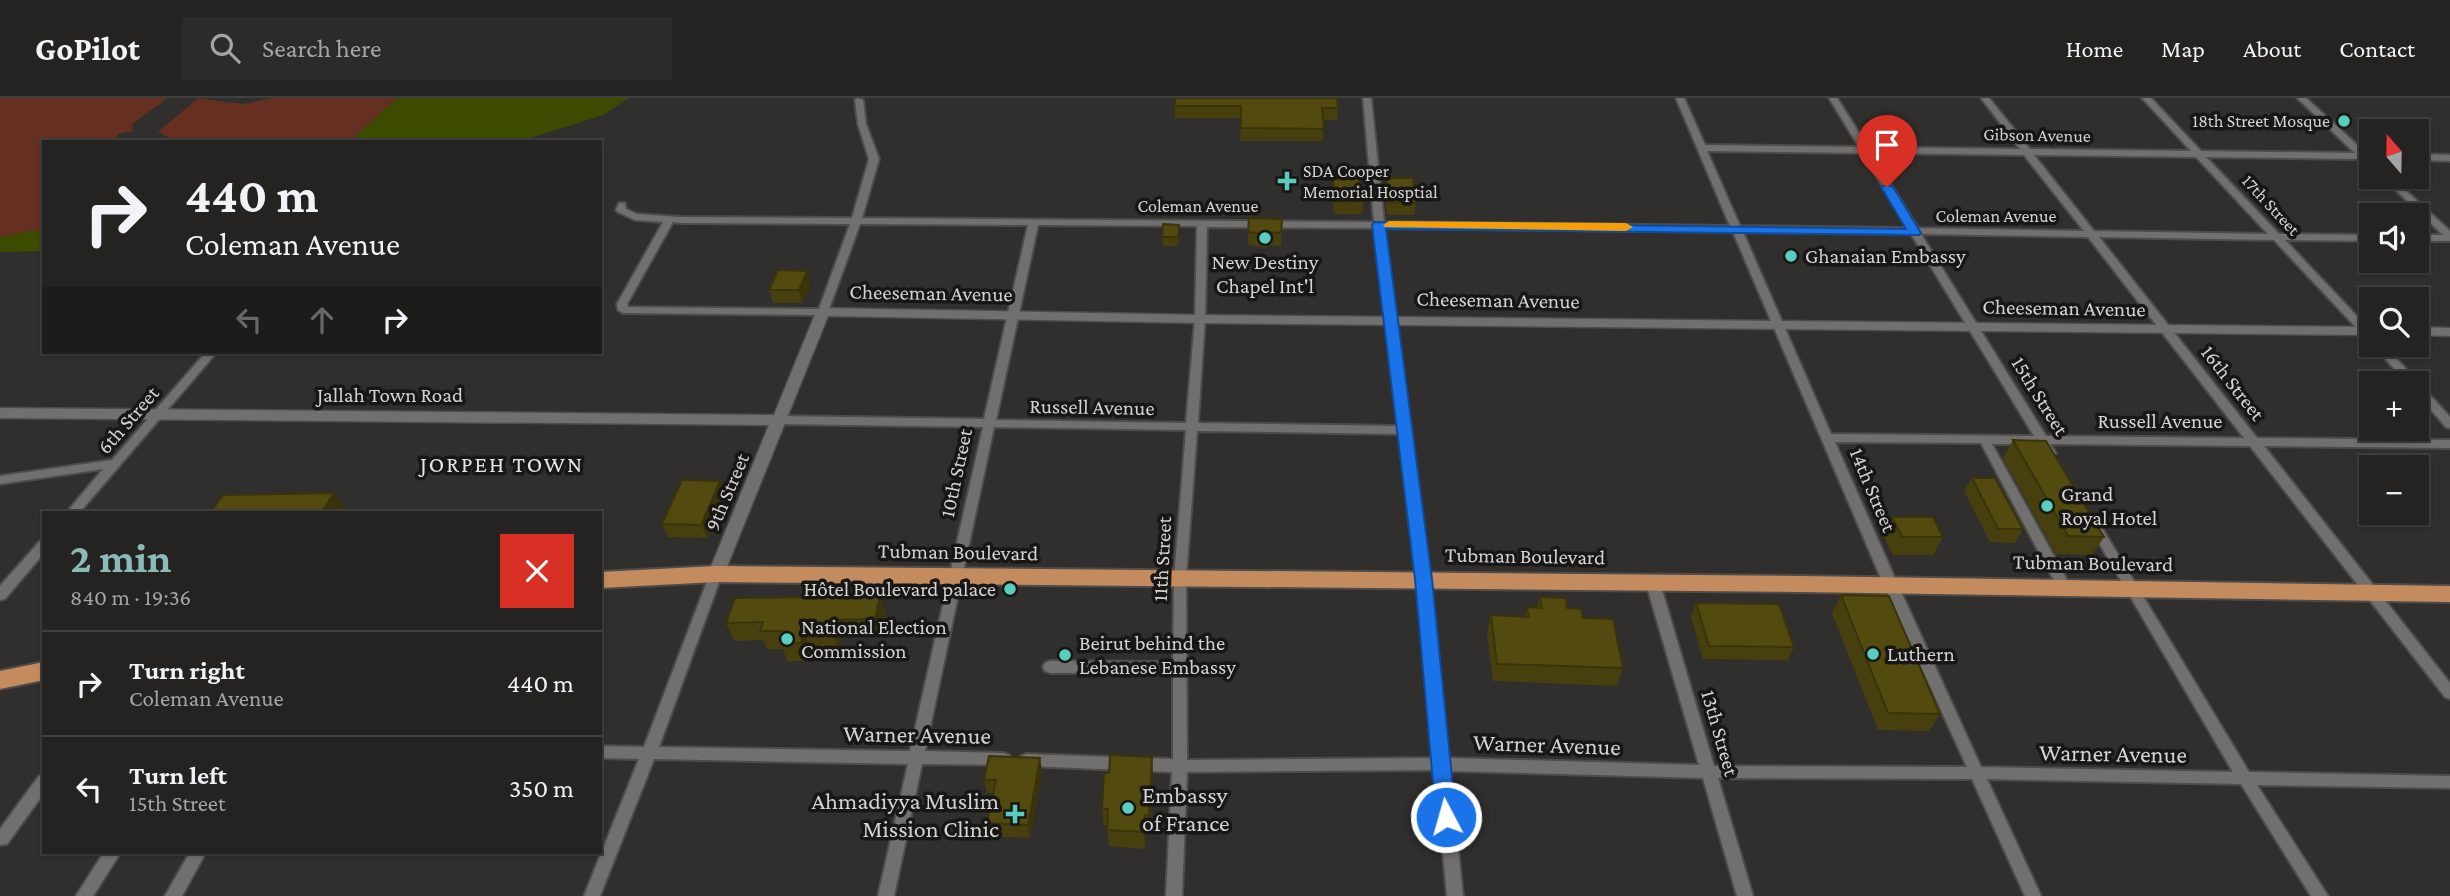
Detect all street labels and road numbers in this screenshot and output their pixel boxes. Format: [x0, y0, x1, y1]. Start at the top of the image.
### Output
street label: Gibson Avenue [1983, 124, 2091, 146]
street label: 17th Street [2238, 171, 2305, 240]
street label: Coleman Avenue [1138, 196, 1259, 216]
street label: Coleman Avenue [1936, 206, 2057, 226]
street label: Cheeseman Avenue [849, 280, 1013, 306]
street label: Cheeseman Avenue [1416, 287, 1580, 313]
street label: Cheeseman Avenue [1982, 295, 2146, 321]
street label: 16th Street [2196, 341, 2270, 426]
street label: 15th Street [2006, 352, 2074, 441]
street label: 6th Street [92, 380, 165, 459]
street label: Jallah Town Road [315, 383, 463, 407]
street label: Russell Avenue [1029, 394, 1155, 420]
street label: Russell Avenue [2097, 409, 2223, 433]
street label: 10th Street [935, 425, 977, 520]
street label: 14th Street [1845, 444, 1902, 537]
street label: 9th Street [700, 449, 754, 534]
street label: 11th Street [1148, 515, 1176, 602]
street label: Tubman Boulevard [878, 539, 1038, 565]
street label: Tubman Boulevard [1445, 543, 1605, 569]
street label: Tubman Boulevard [2013, 550, 2173, 576]
street label: 13th Street [1696, 687, 1744, 780]
street label: Warner Avenue [843, 719, 991, 749]
street label: Warner Avenue [1473, 728, 1621, 760]
street label: Warner Avenue [2039, 738, 2187, 768]

